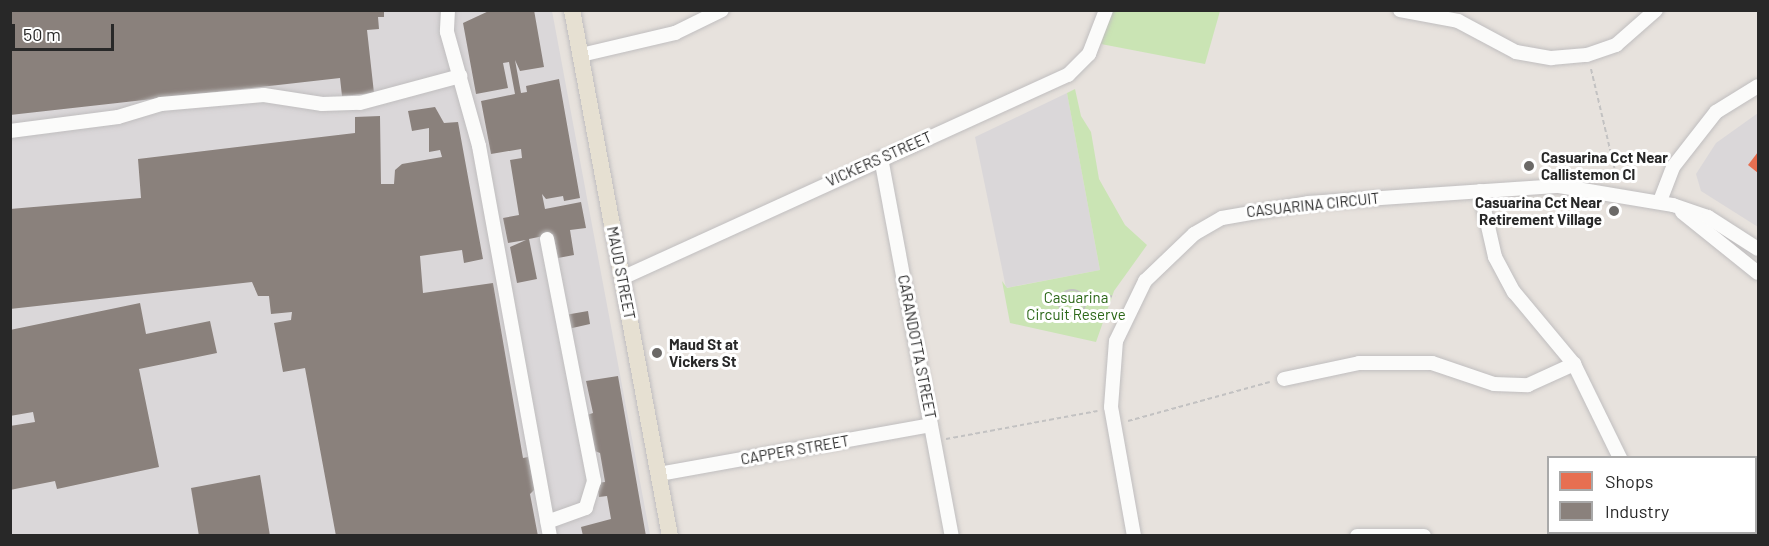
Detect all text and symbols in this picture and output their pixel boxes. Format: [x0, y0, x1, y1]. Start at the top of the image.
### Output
scale bar [15, 12, 117, 50]
text: 50 m [23, 23, 61, 45]
street label: VICKERS STREET [823, 128, 935, 190]
place label: Casuarina Cct Near Callistemon Cl [1541, 148, 1668, 183]
marker: Casuarina Cct Near Callistemon Cl [1522, 159, 1536, 173]
street label: CASUARINA CIRCUIT [1246, 189, 1380, 221]
place label: Casuarina Cct Near Retirement Village [1475, 193, 1602, 228]
marker: Casuarina Cct Near Retirement Village [1607, 204, 1621, 218]
street label: MAUD STREET [603, 225, 639, 321]
street label: CARANDOTTA STREET [894, 273, 940, 421]
park label: Casuarina Circuit Reserve [1026, 288, 1126, 323]
place label: Maud St at Vickers St [669, 335, 738, 370]
marker: Maud St at Vickers St [650, 346, 664, 360]
street label: CAPPER STREET [739, 432, 851, 468]
legend [1547, 456, 1757, 534]
text: Shops [1605, 470, 1654, 492]
text: Industry [1605, 500, 1669, 522]

